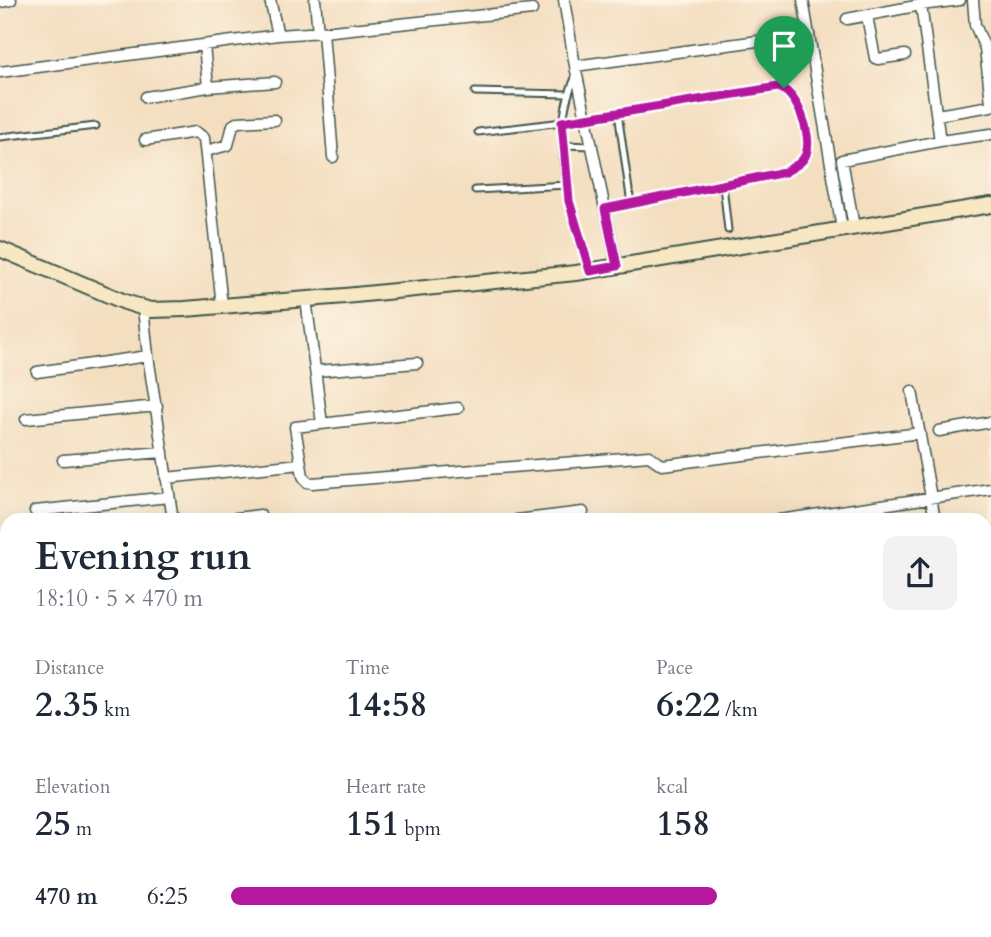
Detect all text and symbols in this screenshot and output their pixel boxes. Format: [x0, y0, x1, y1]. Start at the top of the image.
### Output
pin [754, 16, 814, 88]
icon: arrive [765, 27, 803, 65]
text: Evening run [35, 531, 251, 583]
button: share [883, 536, 957, 610]
text: 18:10 · 5 × 470 m [35, 583, 203, 614]
text: Distance [35, 655, 104, 681]
text: Time [346, 655, 390, 681]
text: Pace [656, 655, 693, 681]
text: 2.35 [35, 681, 99, 729]
text: 14:58 [346, 681, 428, 729]
text: 6:22 [656, 681, 720, 729]
text: km [99, 697, 130, 723]
text: /km [720, 697, 758, 723]
text: Elevation [35, 774, 110, 800]
text: Heart rate [346, 774, 426, 800]
text: kcal [656, 774, 688, 800]
text: 25 [35, 800, 71, 848]
text: 151 [346, 800, 399, 848]
text: 158 [656, 800, 710, 848]
text: m [71, 816, 92, 842]
text: bpm [399, 816, 441, 842]
text: 470 m [35, 881, 98, 912]
text: 6:25 [147, 881, 188, 912]

